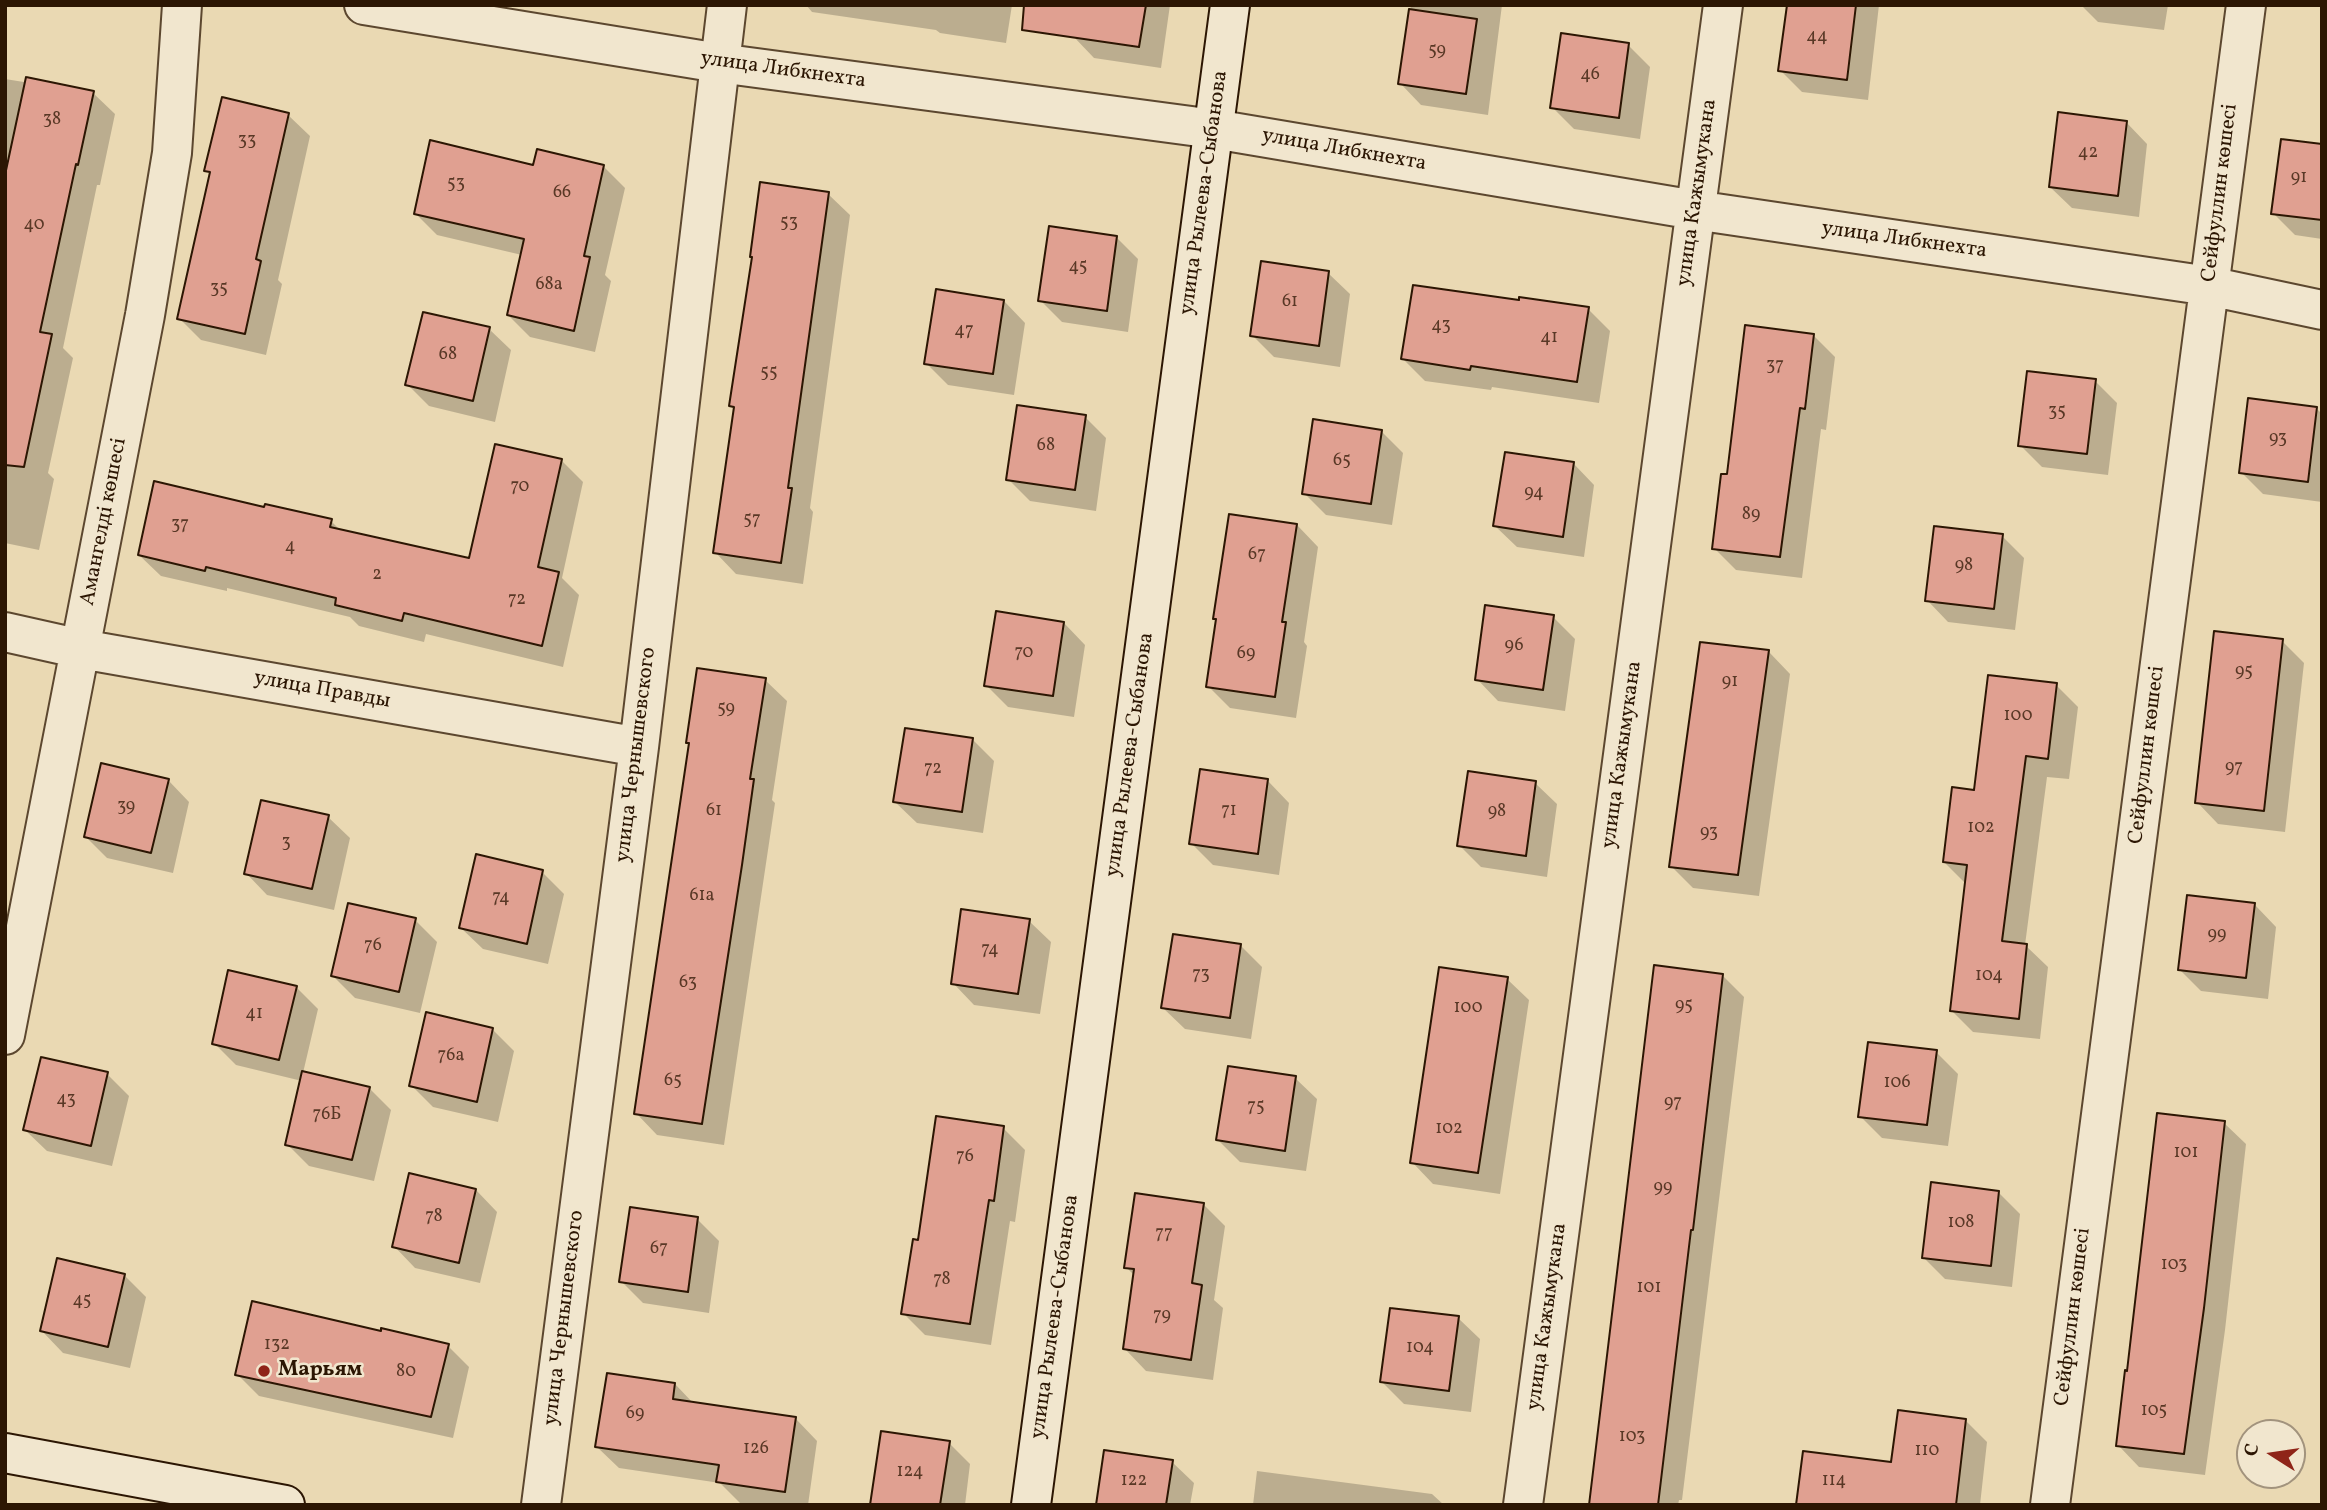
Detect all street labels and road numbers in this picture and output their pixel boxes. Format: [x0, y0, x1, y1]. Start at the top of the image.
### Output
street label: улица Либкнехта [699, 47, 867, 95]
street label: улица Рылеева-Сыбанова [1175, 69, 1235, 317]
street label: улица Кажымукана [1672, 98, 1724, 288]
street label: Сейфуллин көшесі [2198, 102, 2244, 284]
street label: улица Либкнехта [1260, 124, 1428, 178]
street label: улица Либкнехта [1820, 217, 1988, 265]
street label: Амангелді көшесі [76, 436, 134, 608]
street label: улица Рылеева-Сыбанова [1101, 631, 1161, 879]
street label: улица Чернышевского [611, 646, 663, 864]
street label: улица Кажымукана [1597, 660, 1649, 850]
street label: Сейфуллин көшесі [2125, 664, 2171, 846]
street label: улица Правды [252, 667, 392, 715]
street label: улица Рылеева-Сыбанова [1026, 1193, 1086, 1441]
street label: улица Чернышевского [539, 1209, 591, 1427]
street label: улица Кажымукана [1522, 1222, 1574, 1412]
street label: Сейфуллин көшесі [2051, 1226, 2097, 1408]

